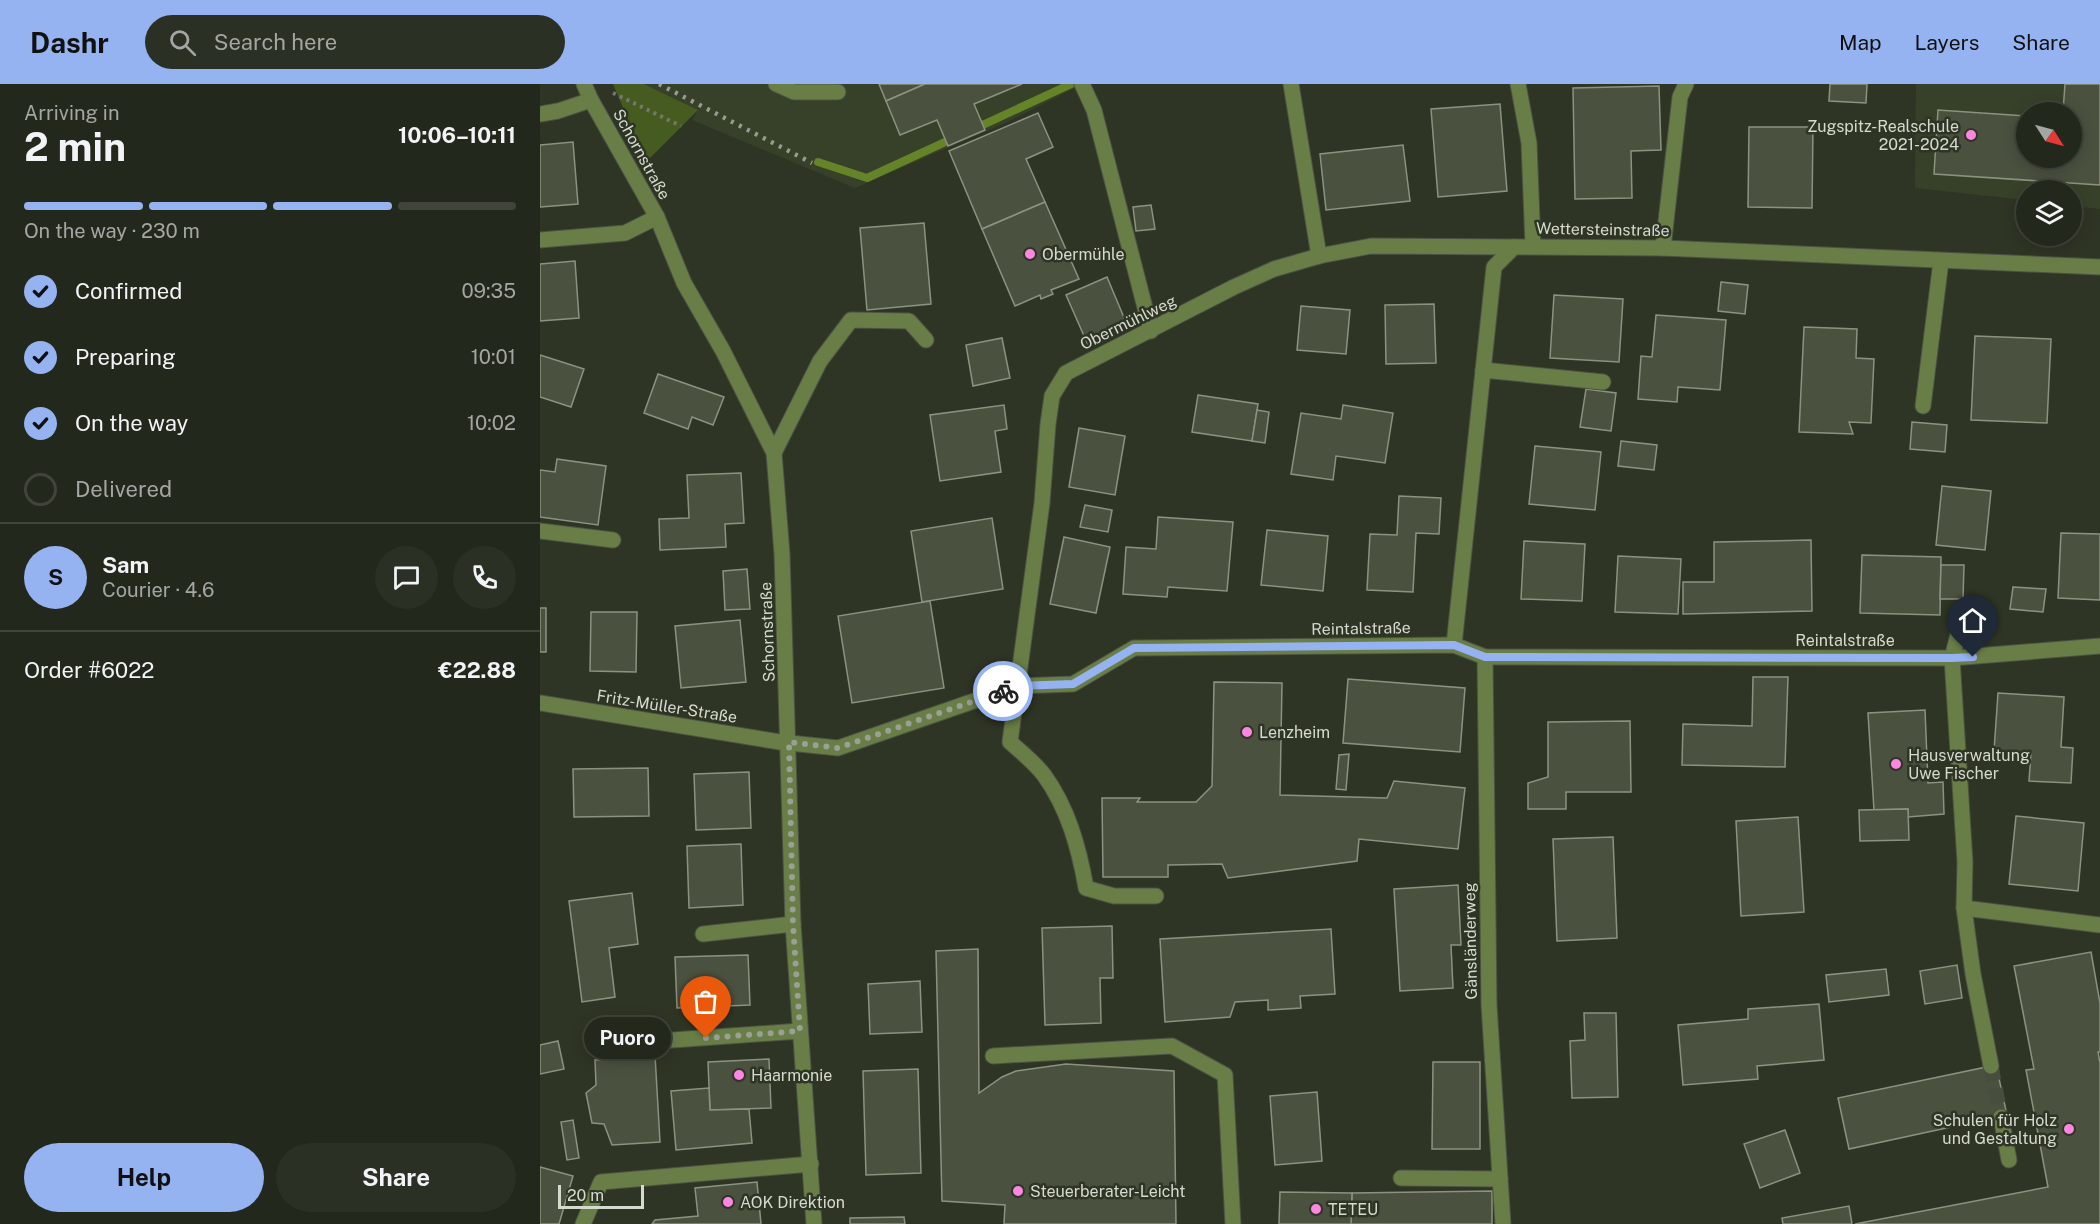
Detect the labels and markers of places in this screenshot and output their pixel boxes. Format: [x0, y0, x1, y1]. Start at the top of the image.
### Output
place label: Zugspitz-Realschule 2021-2024 [1807, 117, 1959, 154]
marker: Zugspitz-Realschule 2021-2024 [1964, 128, 1978, 142]
place label: Obermühle [1042, 245, 1124, 264]
marker: Obermühle [1023, 247, 1037, 261]
pin [1947, 595, 1998, 657]
place label: Lenzheim [1259, 723, 1330, 742]
marker: Lenzheim [1240, 725, 1254, 739]
place label: Hausverwaltung Uwe Fischer [1908, 746, 2030, 783]
marker: Hausverwaltung Uwe Fischer [1889, 757, 1903, 771]
pin [680, 976, 731, 1038]
callout: Puoro [583, 1017, 670, 1059]
place label: Haarmonie [751, 1066, 832, 1085]
marker: Haarmonie [732, 1068, 746, 1082]
place label: Schulen für Holz und Gestaltung [1933, 1111, 2057, 1148]
marker: Schulen für Holz und Gestaltung [2062, 1122, 2076, 1136]
place label: Steuerberater-Leicht [1030, 1182, 1185, 1201]
marker: Steuerberater-Leicht [1011, 1184, 1025, 1198]
place label: AOK Direktion [740, 1193, 845, 1212]
marker: AOK Direktion [721, 1195, 735, 1209]
place label: TETEU [1328, 1200, 1378, 1219]
marker: TETEU [1309, 1202, 1323, 1216]

